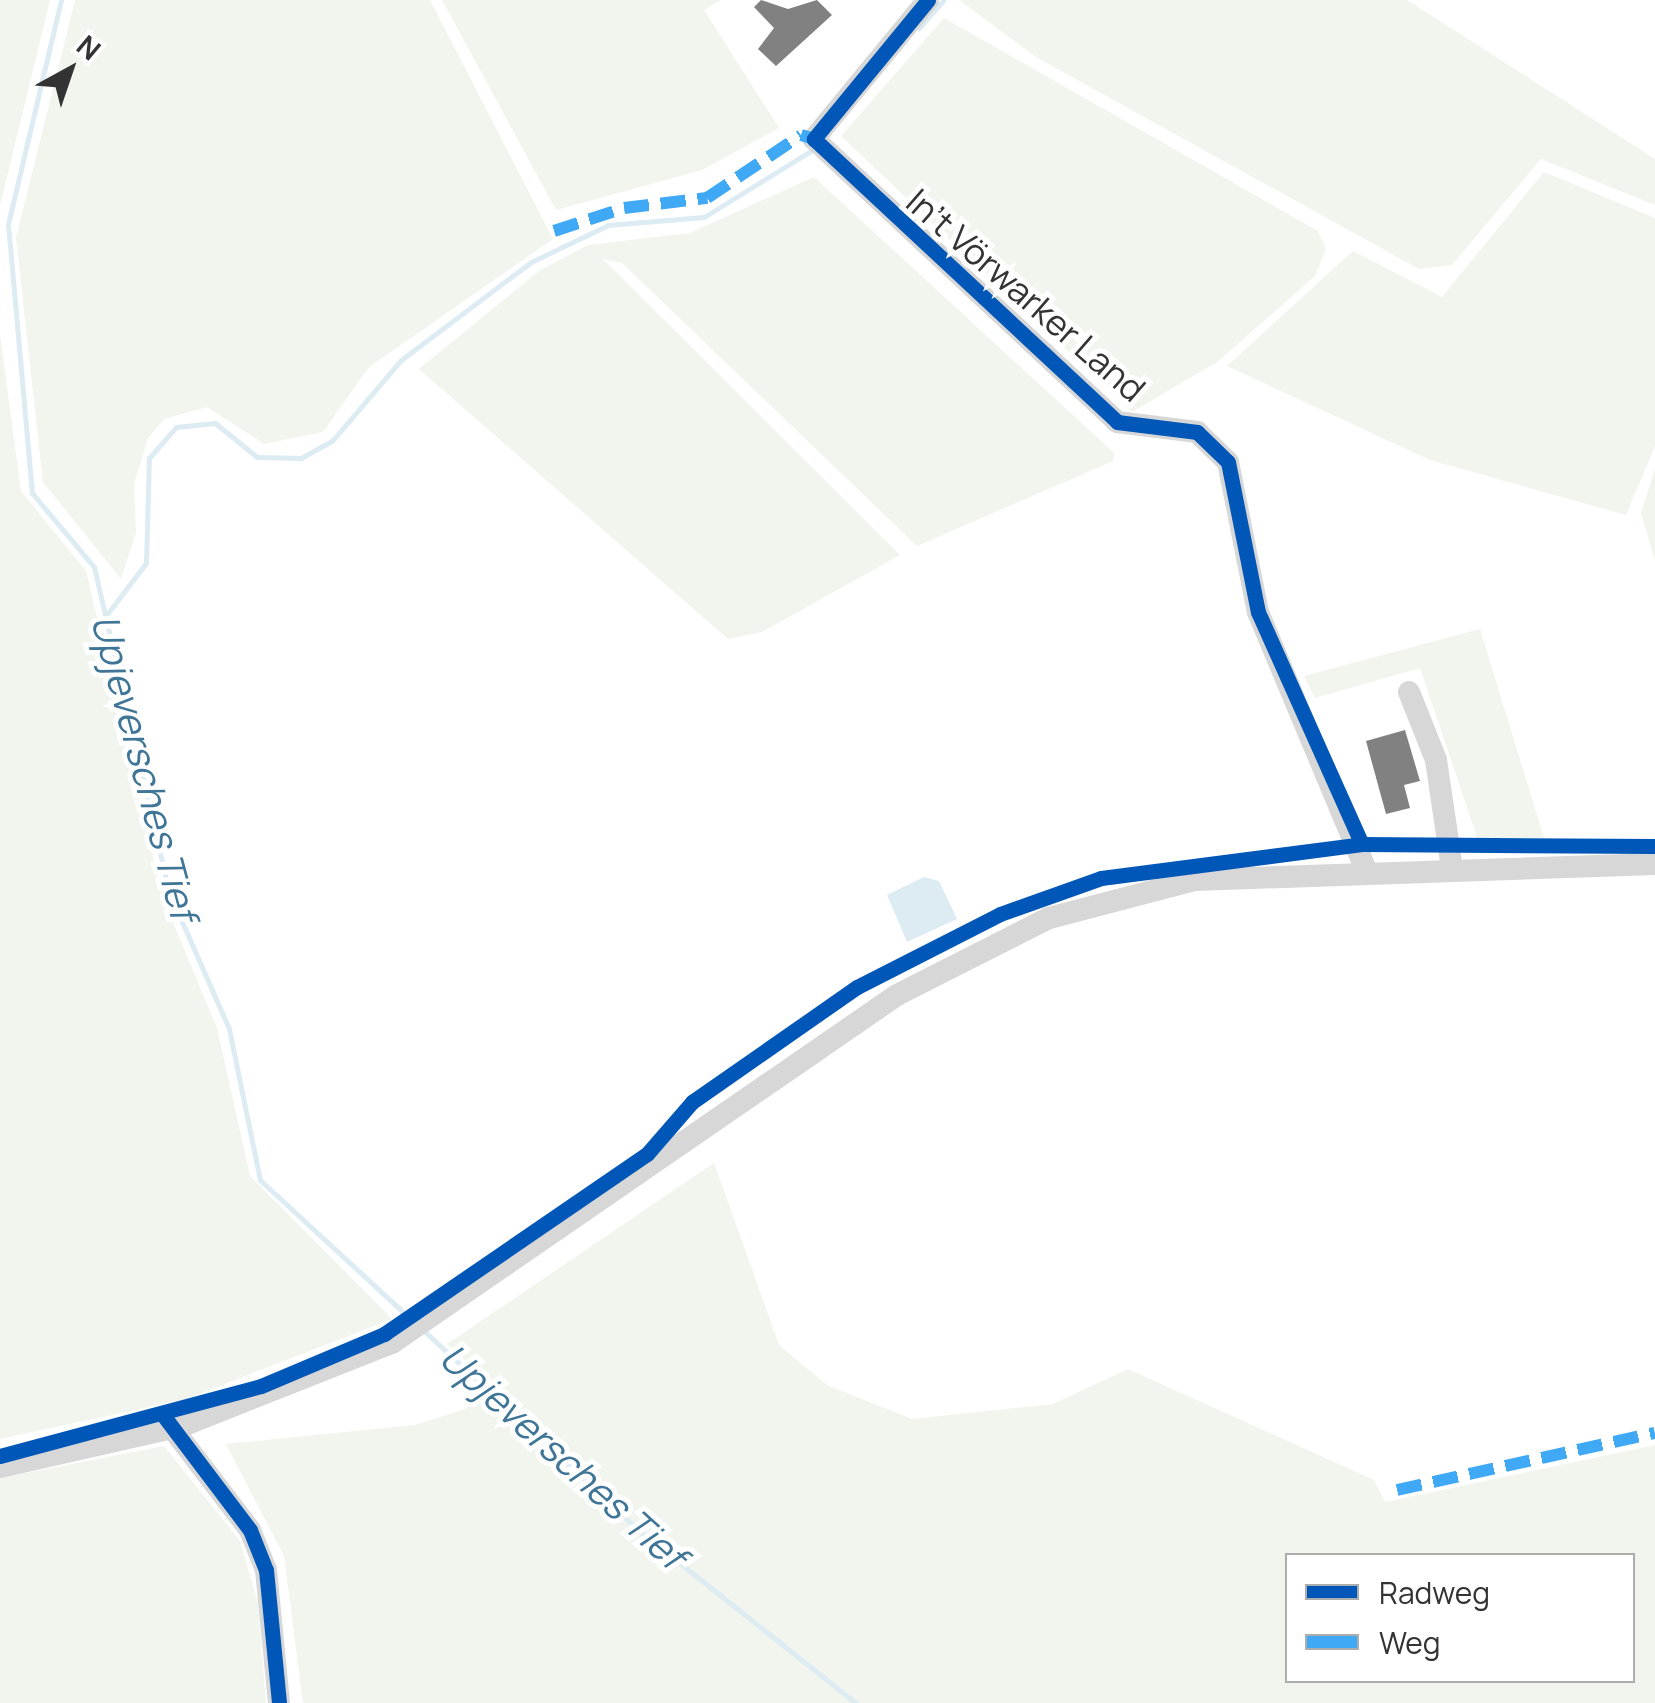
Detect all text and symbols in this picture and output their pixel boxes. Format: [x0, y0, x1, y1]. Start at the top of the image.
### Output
north arrow [20, 20, 120, 120]
text: N [69, 26, 109, 68]
street label: In't Vörwarker Land [898, 180, 1154, 410]
water label: Upjeversches Tief [82, 609, 208, 925]
water label: Upjeversches Tief [431, 1334, 695, 1578]
legend [1285, 1553, 1635, 1683]
text: Radweg [1379, 1572, 1490, 1613]
text: Weg [1379, 1622, 1441, 1663]

